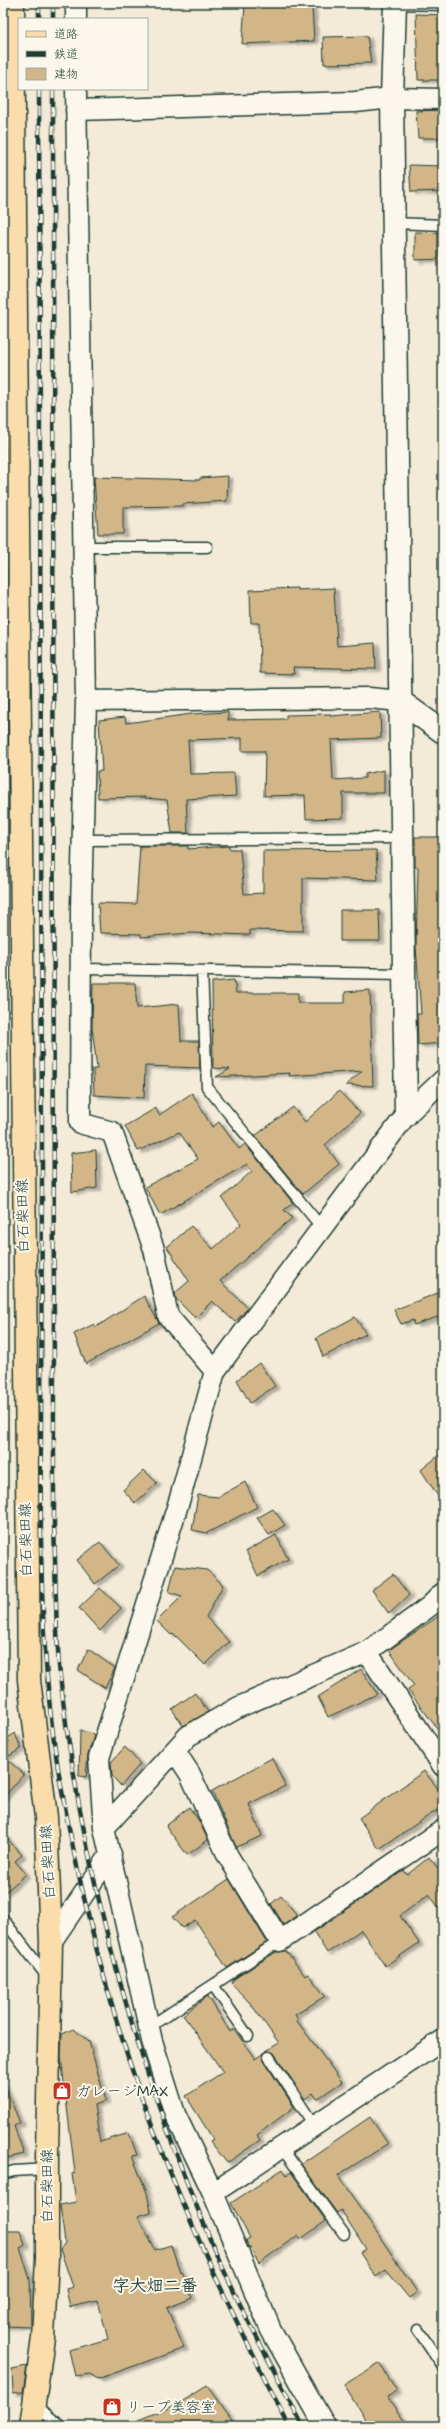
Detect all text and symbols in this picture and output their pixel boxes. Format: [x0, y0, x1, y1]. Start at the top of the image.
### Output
legend [18, 18, 148, 90]
text: 道路 [54, 26, 78, 43]
text: 鉄道 [54, 46, 78, 63]
text: 建物 [54, 66, 78, 83]
street label: 白石柴田線 [12, 1178, 34, 1254]
street label: 白石柴田線 [15, 1502, 37, 1578]
street label: 白石柴田線 [36, 1824, 60, 1900]
shop icon: ガレージMAX [51, 2080, 73, 2102]
place label: ガレージMAX [76, 2081, 168, 2102]
street label: 白石柴田線 [37, 2148, 58, 2224]
district label: 字大畑二番 [113, 2274, 198, 2298]
shop icon: リープ美容室 [101, 2396, 123, 2418]
place label: リープ美容室 [126, 2397, 215, 2418]

